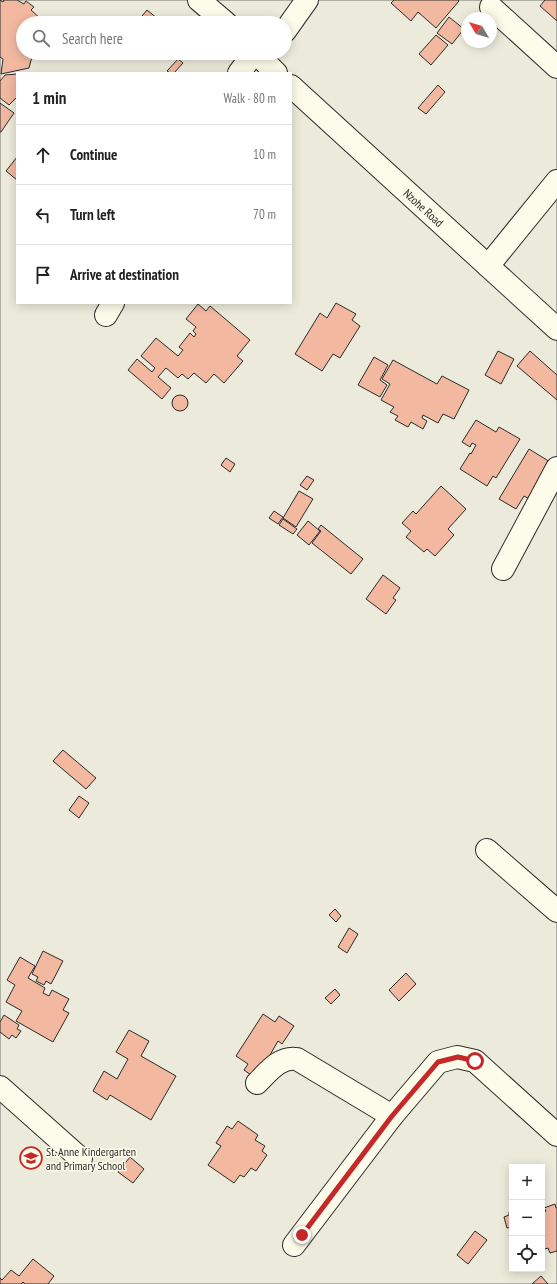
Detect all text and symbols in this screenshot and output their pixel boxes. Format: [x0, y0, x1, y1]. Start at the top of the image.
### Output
north arrow [461, 12, 497, 48]
search box [16, 16, 292, 60]
icon: search [30, 27, 52, 49]
text: Search here [62, 29, 123, 48]
text: 1 min [32, 87, 66, 109]
text: Walk · 80 m [224, 90, 276, 107]
icon: ahead [32, 144, 54, 166]
text: Continue [70, 145, 117, 164]
text: 10 m [253, 146, 276, 163]
street label: Nzohe Road [401, 185, 447, 230]
icon: left [32, 204, 54, 226]
text: Turn left [70, 205, 115, 224]
text: 70 m [253, 206, 276, 223]
icon: arrive [32, 264, 54, 286]
text: Arrive at destination [70, 265, 179, 284]
route start [466, 1052, 484, 1070]
place label: St. Anne Kindergarten and Primary School [46, 1144, 136, 1173]
school or university icon: St. Anne Kindergarten and Primary School [18, 1145, 44, 1171]
map controls [509, 1164, 545, 1272]
button: + [509, 1164, 545, 1200]
button: − [509, 1200, 545, 1236]
route end [293, 1226, 311, 1244]
button: locate [509, 1236, 545, 1272]

